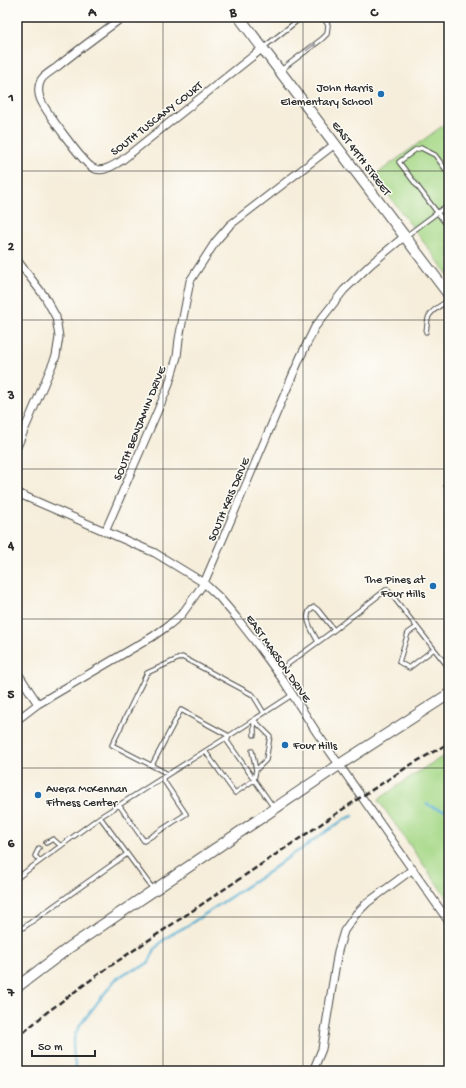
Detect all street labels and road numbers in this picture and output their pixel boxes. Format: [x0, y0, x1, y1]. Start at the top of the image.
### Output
street label: SOUTH TUSCANY COURT [109, 79, 207, 160]
street label: EAST 49TH STREET [328, 119, 394, 200]
street label: SOUTH BENJAMIN DRIVE [112, 364, 170, 483]
street label: SOUTH KRIS DRIVE [206, 455, 254, 544]
street label: EAST MARSON DRIVE [242, 613, 313, 706]

